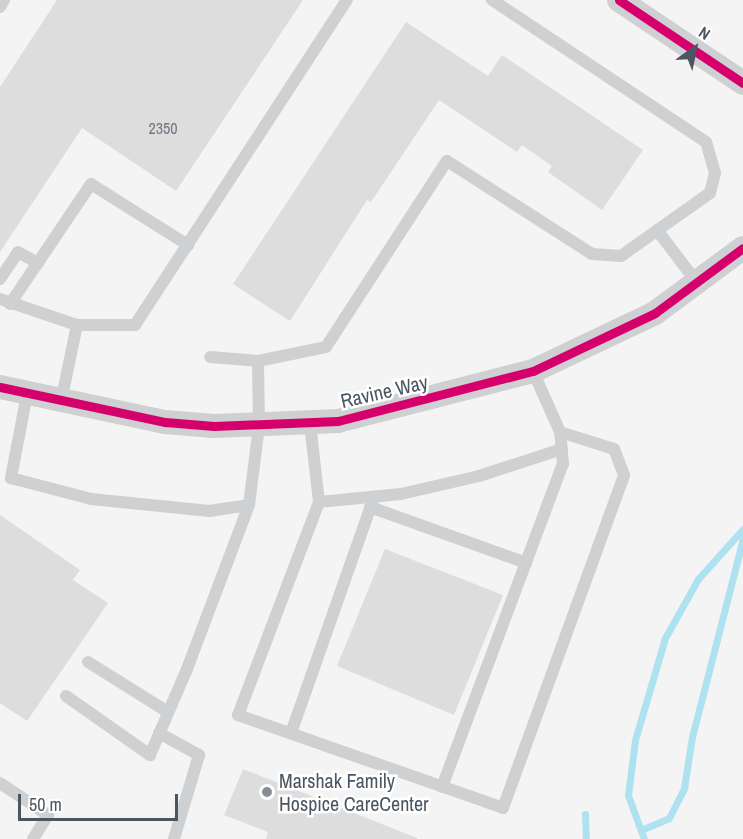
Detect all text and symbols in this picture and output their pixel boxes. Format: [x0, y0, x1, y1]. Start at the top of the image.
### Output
north arrow [665, 18, 725, 78]
text: N [695, 21, 715, 45]
house number: 2350 [148, 118, 178, 138]
street label: Ravine Way [338, 369, 430, 413]
place label: Marshak Family Hospice CareCenter [279, 768, 428, 815]
scale bar [21, 782, 182, 820]
marker: Marshak Family Hospice CareCenter [260, 785, 274, 799]
text: 50 m [29, 792, 62, 817]

